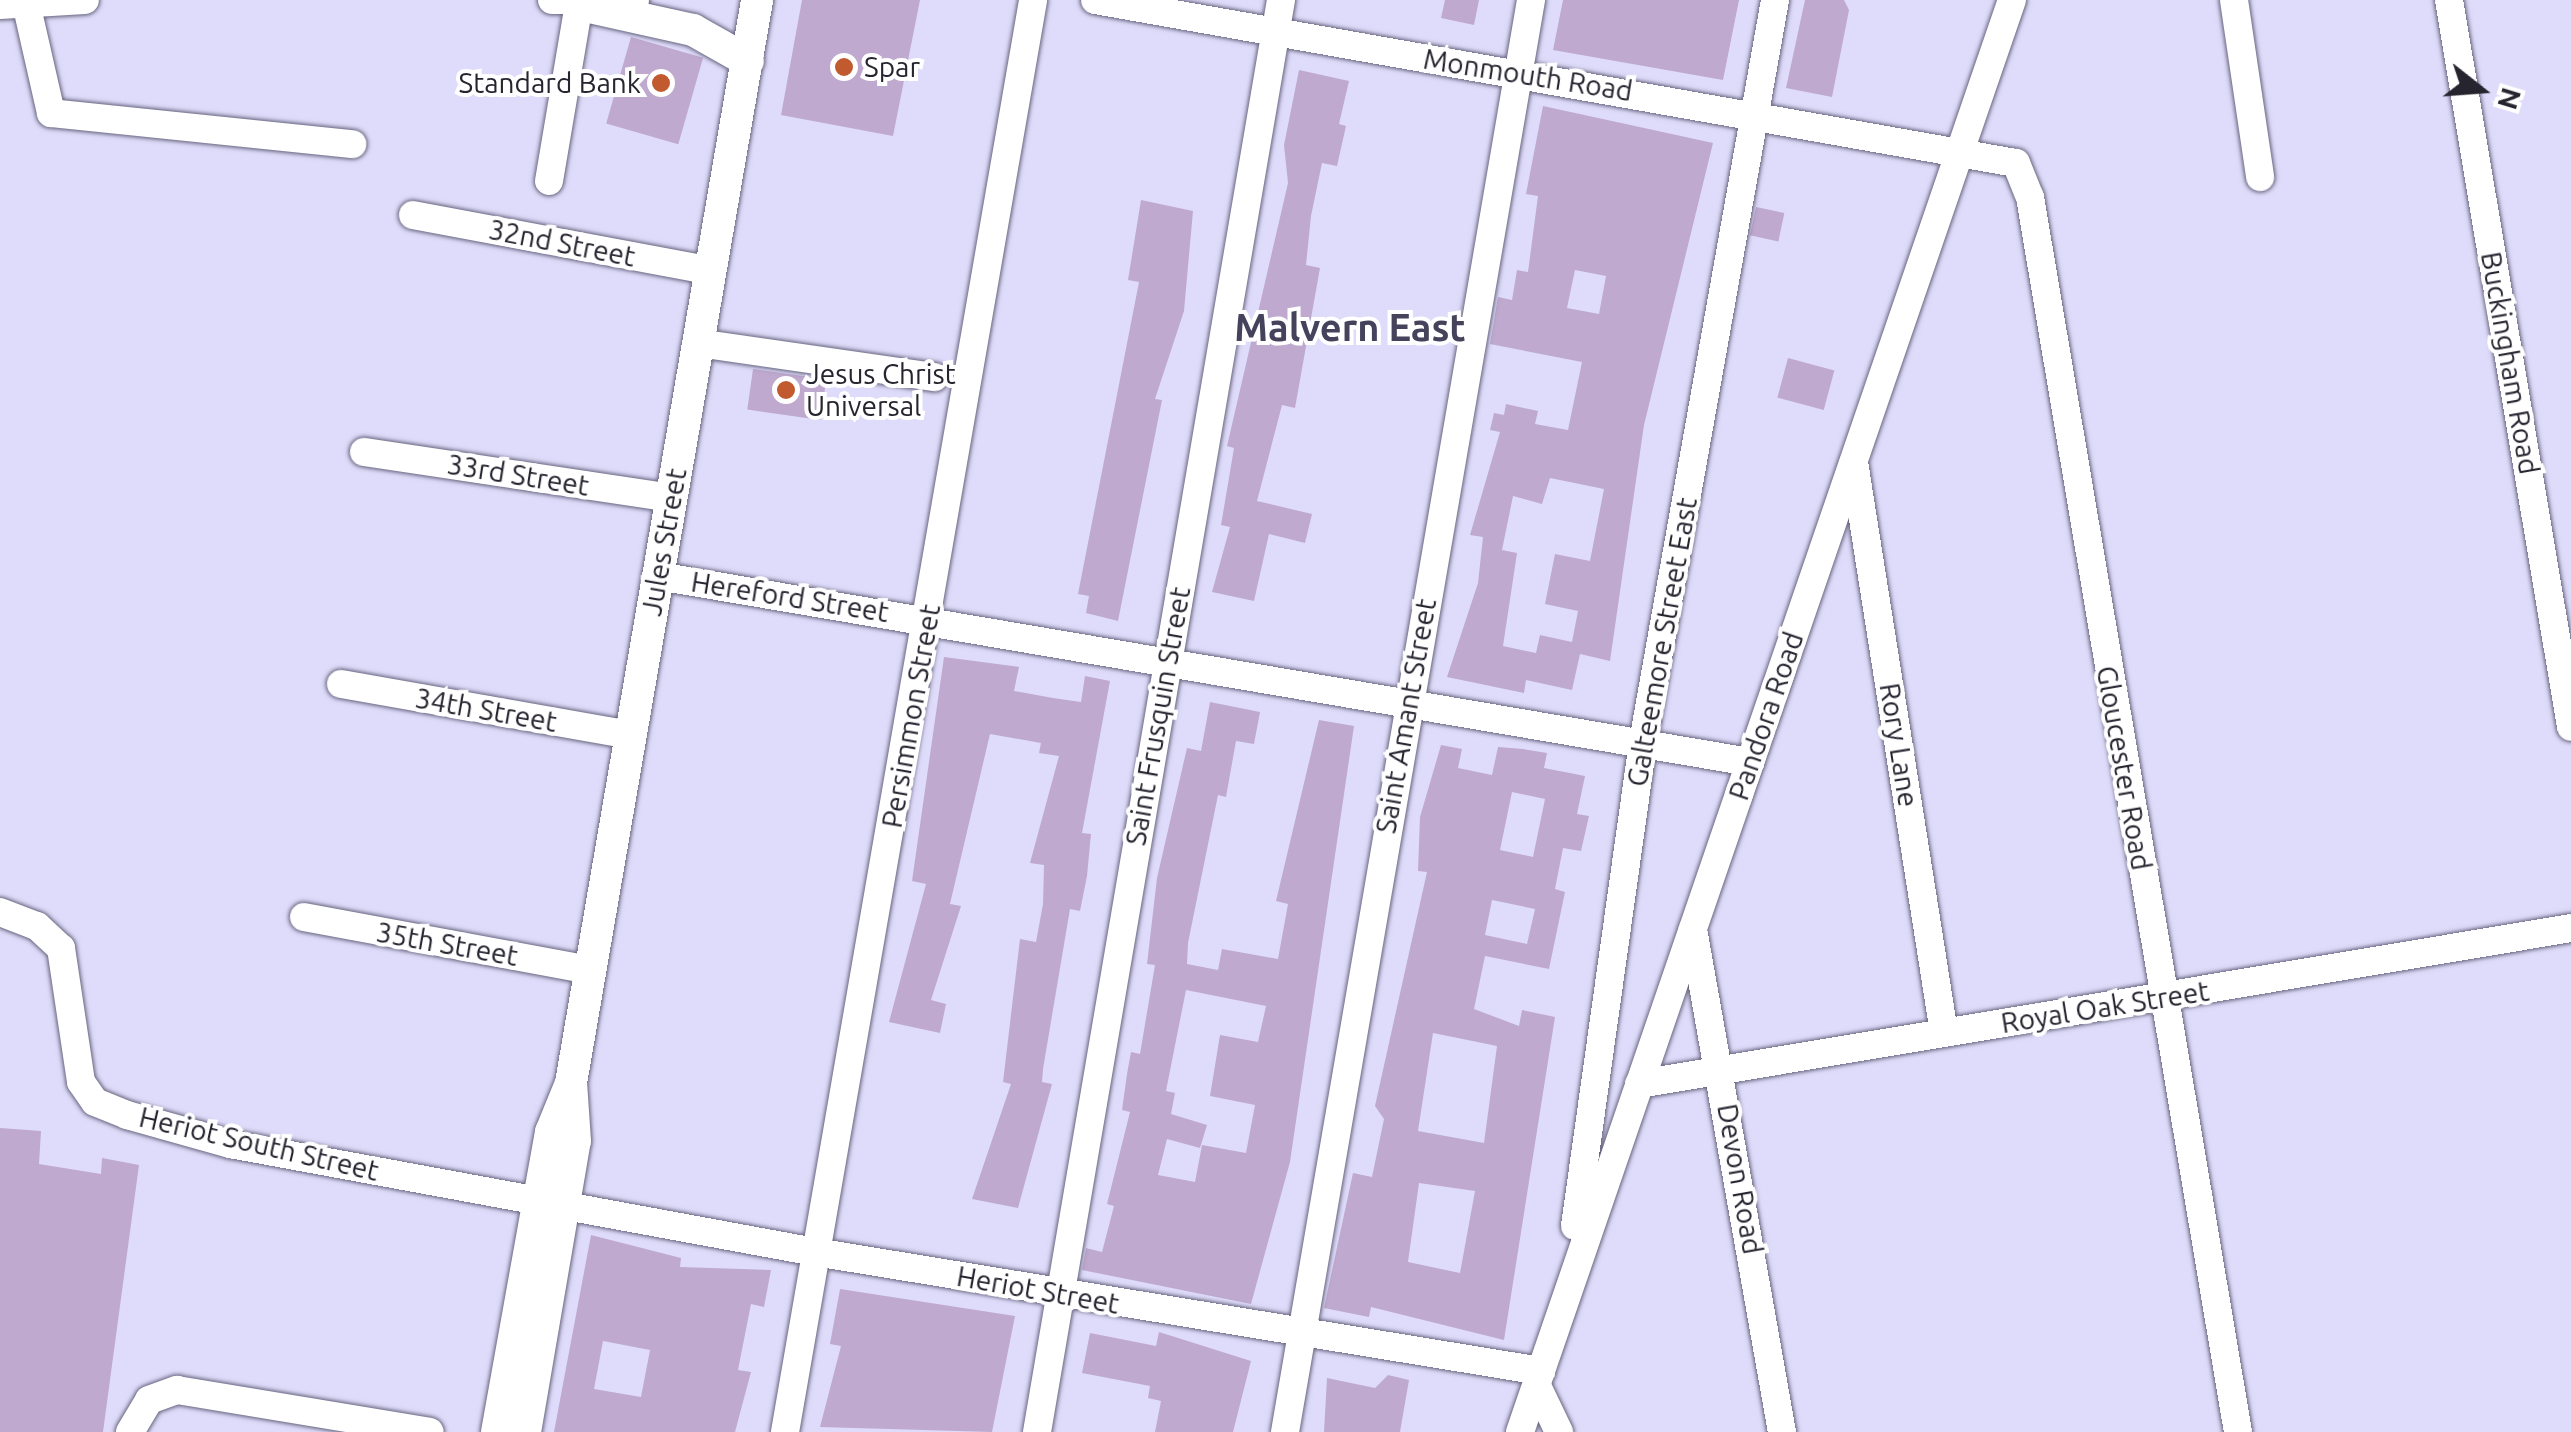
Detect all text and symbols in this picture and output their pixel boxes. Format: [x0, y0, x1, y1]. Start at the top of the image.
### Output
north arrow [2431, 40, 2531, 140]
street label: Monmouth Road [1421, 42, 1635, 108]
place label: Spar [864, 50, 920, 84]
marker: Spar [833, 56, 855, 78]
place label: Standard Bank [459, 66, 641, 100]
marker: Standard Bank [650, 72, 672, 94]
text: N [2492, 84, 2528, 113]
street label: 32nd Street [486, 212, 638, 274]
street label: Buckingham Road [2474, 249, 2546, 477]
district label: Malvern East [1234, 305, 1466, 351]
place label: Jesus Christ Universal [806, 357, 956, 423]
marker: Jesus Christ Universal [775, 379, 797, 401]
street label: 33rd Street [445, 447, 591, 503]
street label: Jules Street [634, 466, 694, 618]
street label: Galteemore Street East [1620, 495, 1704, 789]
street label: Hereford Street [689, 565, 891, 629]
street label: Saint Frusquin Street [1119, 584, 1197, 848]
street label: Saint Amant Street [1369, 596, 1443, 836]
street label: Persimmon Street [875, 602, 947, 830]
street label: Pandora Road [1722, 628, 1810, 804]
street label: Gloucester Road [2090, 663, 2158, 873]
street label: 34th Street [413, 681, 559, 739]
street label: Rory Lane [1873, 681, 1925, 809]
street label: 35th Street [374, 915, 520, 973]
street label: Royal Oak Street [1999, 974, 2211, 1040]
street label: Heriot South Street [136, 1100, 382, 1188]
street label: Devon Road [1710, 1101, 1770, 1257]
street label: Heriot Street [954, 1259, 1122, 1321]

